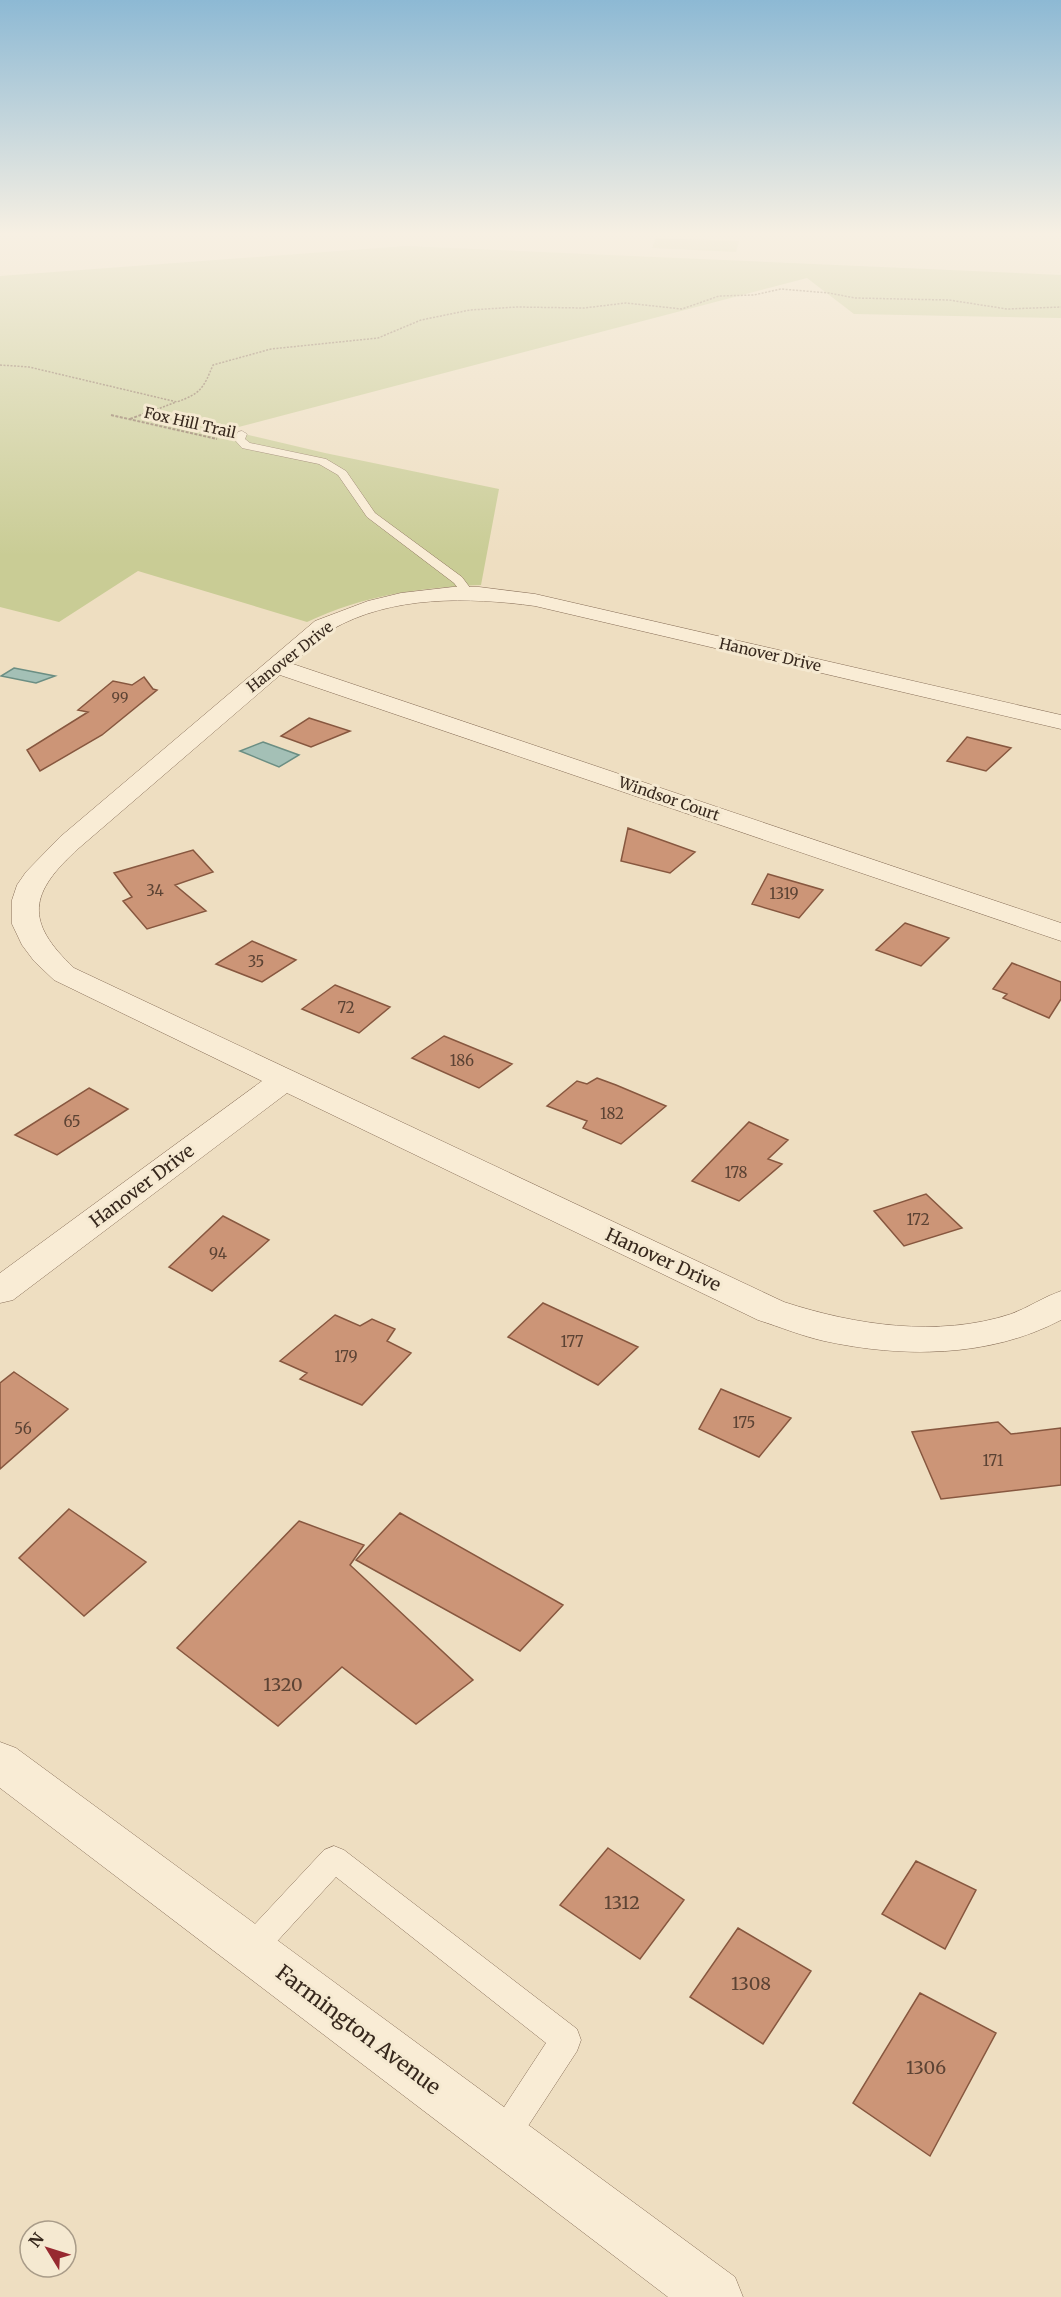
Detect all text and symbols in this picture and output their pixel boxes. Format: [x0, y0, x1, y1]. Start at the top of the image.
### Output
street label: Fox Hill Trail [142, 403, 238, 442]
street label: Hanover Drive [243, 617, 337, 696]
street label: Hanover Drive [717, 634, 823, 676]
house number: 99 [112, 688, 128, 706]
street label: Windsor Court [615, 772, 722, 825]
house number: 34 [146, 881, 164, 900]
house number: 1319 [769, 884, 799, 903]
house number: 35 [248, 952, 264, 971]
house number: 72 [337, 998, 355, 1017]
house number: 186 [450, 1051, 474, 1070]
house number: 182 [600, 1104, 624, 1123]
house number: 65 [63, 1112, 81, 1131]
street label: Hanover Drive [85, 1139, 198, 1232]
house number: 178 [725, 1163, 748, 1182]
house number: 172 [906, 1210, 930, 1229]
street label: Hanover Drive [602, 1223, 725, 1296]
house number: 94 [209, 1244, 227, 1263]
house number: 177 [561, 1332, 584, 1351]
house number: 179 [334, 1347, 358, 1366]
house number: 175 [733, 1413, 755, 1432]
house number: 56 [14, 1419, 32, 1438]
house number: 171 [983, 1451, 1004, 1470]
house number: 1320 [263, 1673, 303, 1696]
house number: 1312 [604, 1891, 640, 1914]
street label: Farmington Avenue [271, 1959, 446, 2100]
house number: 1308 [731, 1972, 771, 1995]
house number: 1306 [906, 2056, 946, 2079]
north arrow [18, 2219, 78, 2279]
text: N [24, 2228, 48, 2251]

